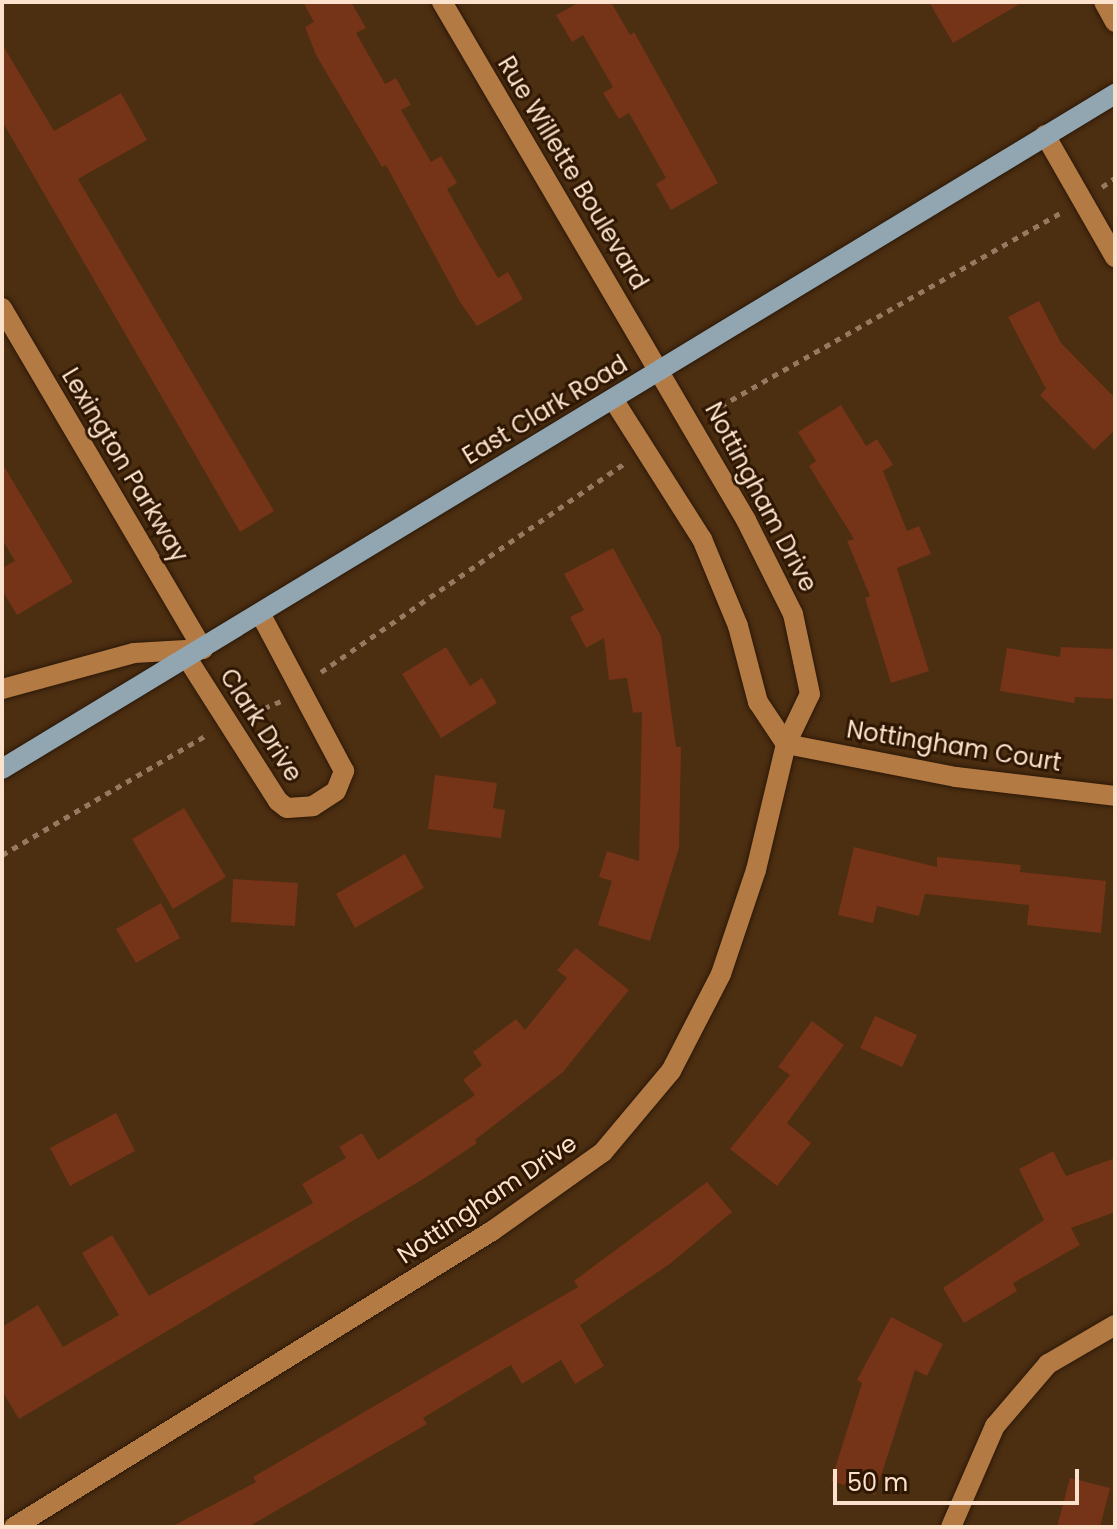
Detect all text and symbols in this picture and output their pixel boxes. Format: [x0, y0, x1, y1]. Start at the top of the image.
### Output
street label: Rue Willette Boulevard [492, 51, 654, 295]
street label: East Clark Road [457, 350, 633, 470]
street label: Lexington Parkway [56, 363, 194, 567]
street label: Nottingham Drive [699, 397, 823, 597]
street label: Clark Drive [214, 663, 308, 787]
street label: Nottingham Court [845, 715, 1063, 777]
street label: Nottingham Drive [392, 1128, 582, 1270]
scale bar [837, 1453, 1083, 1503]
text: 50 m [847, 1466, 908, 1499]

